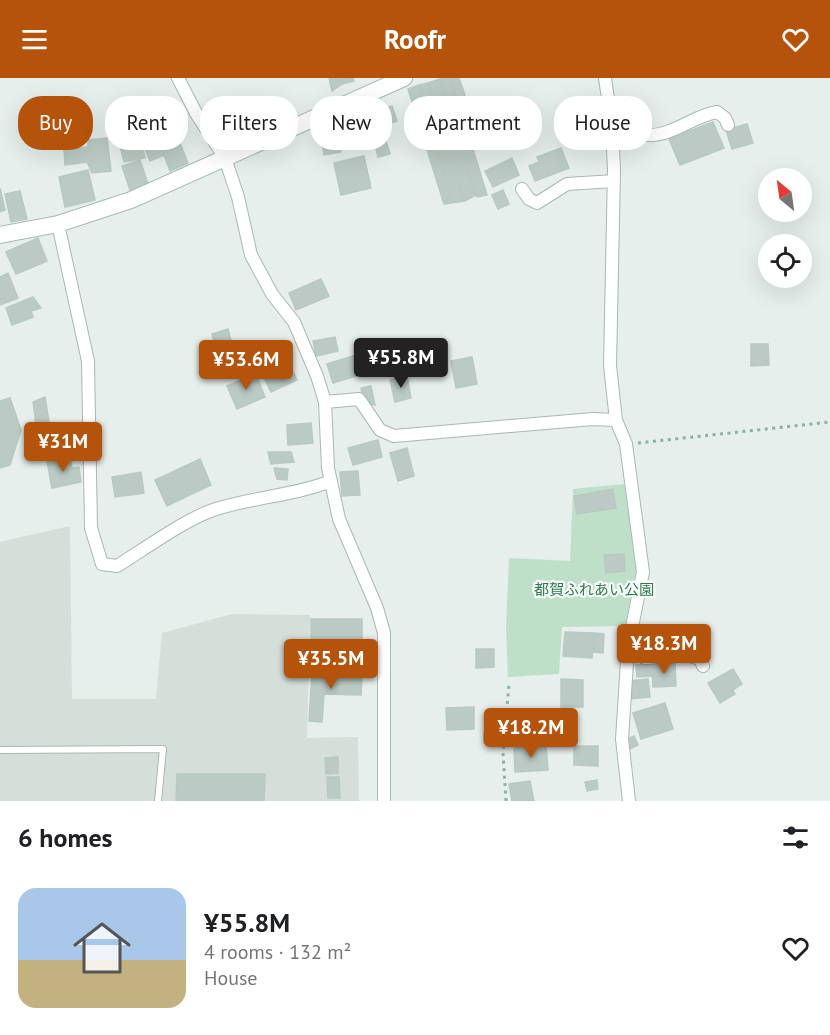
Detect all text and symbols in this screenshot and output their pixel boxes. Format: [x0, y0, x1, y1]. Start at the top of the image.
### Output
text: Roofr [384, 22, 446, 56]
icon: menu [18, 23, 51, 56]
icon: heart [779, 23, 812, 56]
chip: Buy [18, 96, 93, 150]
chip: Rent [105, 96, 188, 150]
chip: Filters [200, 96, 298, 150]
chip: New [310, 96, 392, 150]
chip: Apartment [404, 96, 542, 150]
chip: House [554, 96, 652, 150]
north arrow [758, 168, 812, 222]
map controls [758, 168, 812, 288]
button: locate [758, 234, 812, 288]
pin: ¥55.8M [352, 338, 450, 389]
pin: ¥53.6M [197, 340, 295, 391]
text: ¥55.8M [368, 344, 434, 370]
text: ¥53.6M [213, 346, 279, 372]
pin: ¥31M [27, 422, 99, 473]
text: ¥31M [38, 428, 88, 454]
park label: 都賀ふれあい公園 [534, 580, 654, 599]
pin: ¥18.3M [615, 624, 713, 675]
text: ¥18.3M [631, 630, 697, 656]
pin: ¥35.5M [282, 639, 380, 690]
text: ¥35.5M [298, 645, 364, 671]
pin: ¥18.2M [482, 708, 580, 759]
text: ¥18.2M [498, 714, 564, 740]
text: 6 homes [18, 821, 113, 854]
icon: filters [779, 821, 812, 854]
text: ¥55.8M [204, 906, 290, 939]
icon: home [66, 912, 138, 984]
icon: heart [779, 932, 812, 965]
text: 4 rooms · 132 m² [204, 939, 351, 965]
text: House [204, 965, 258, 991]

